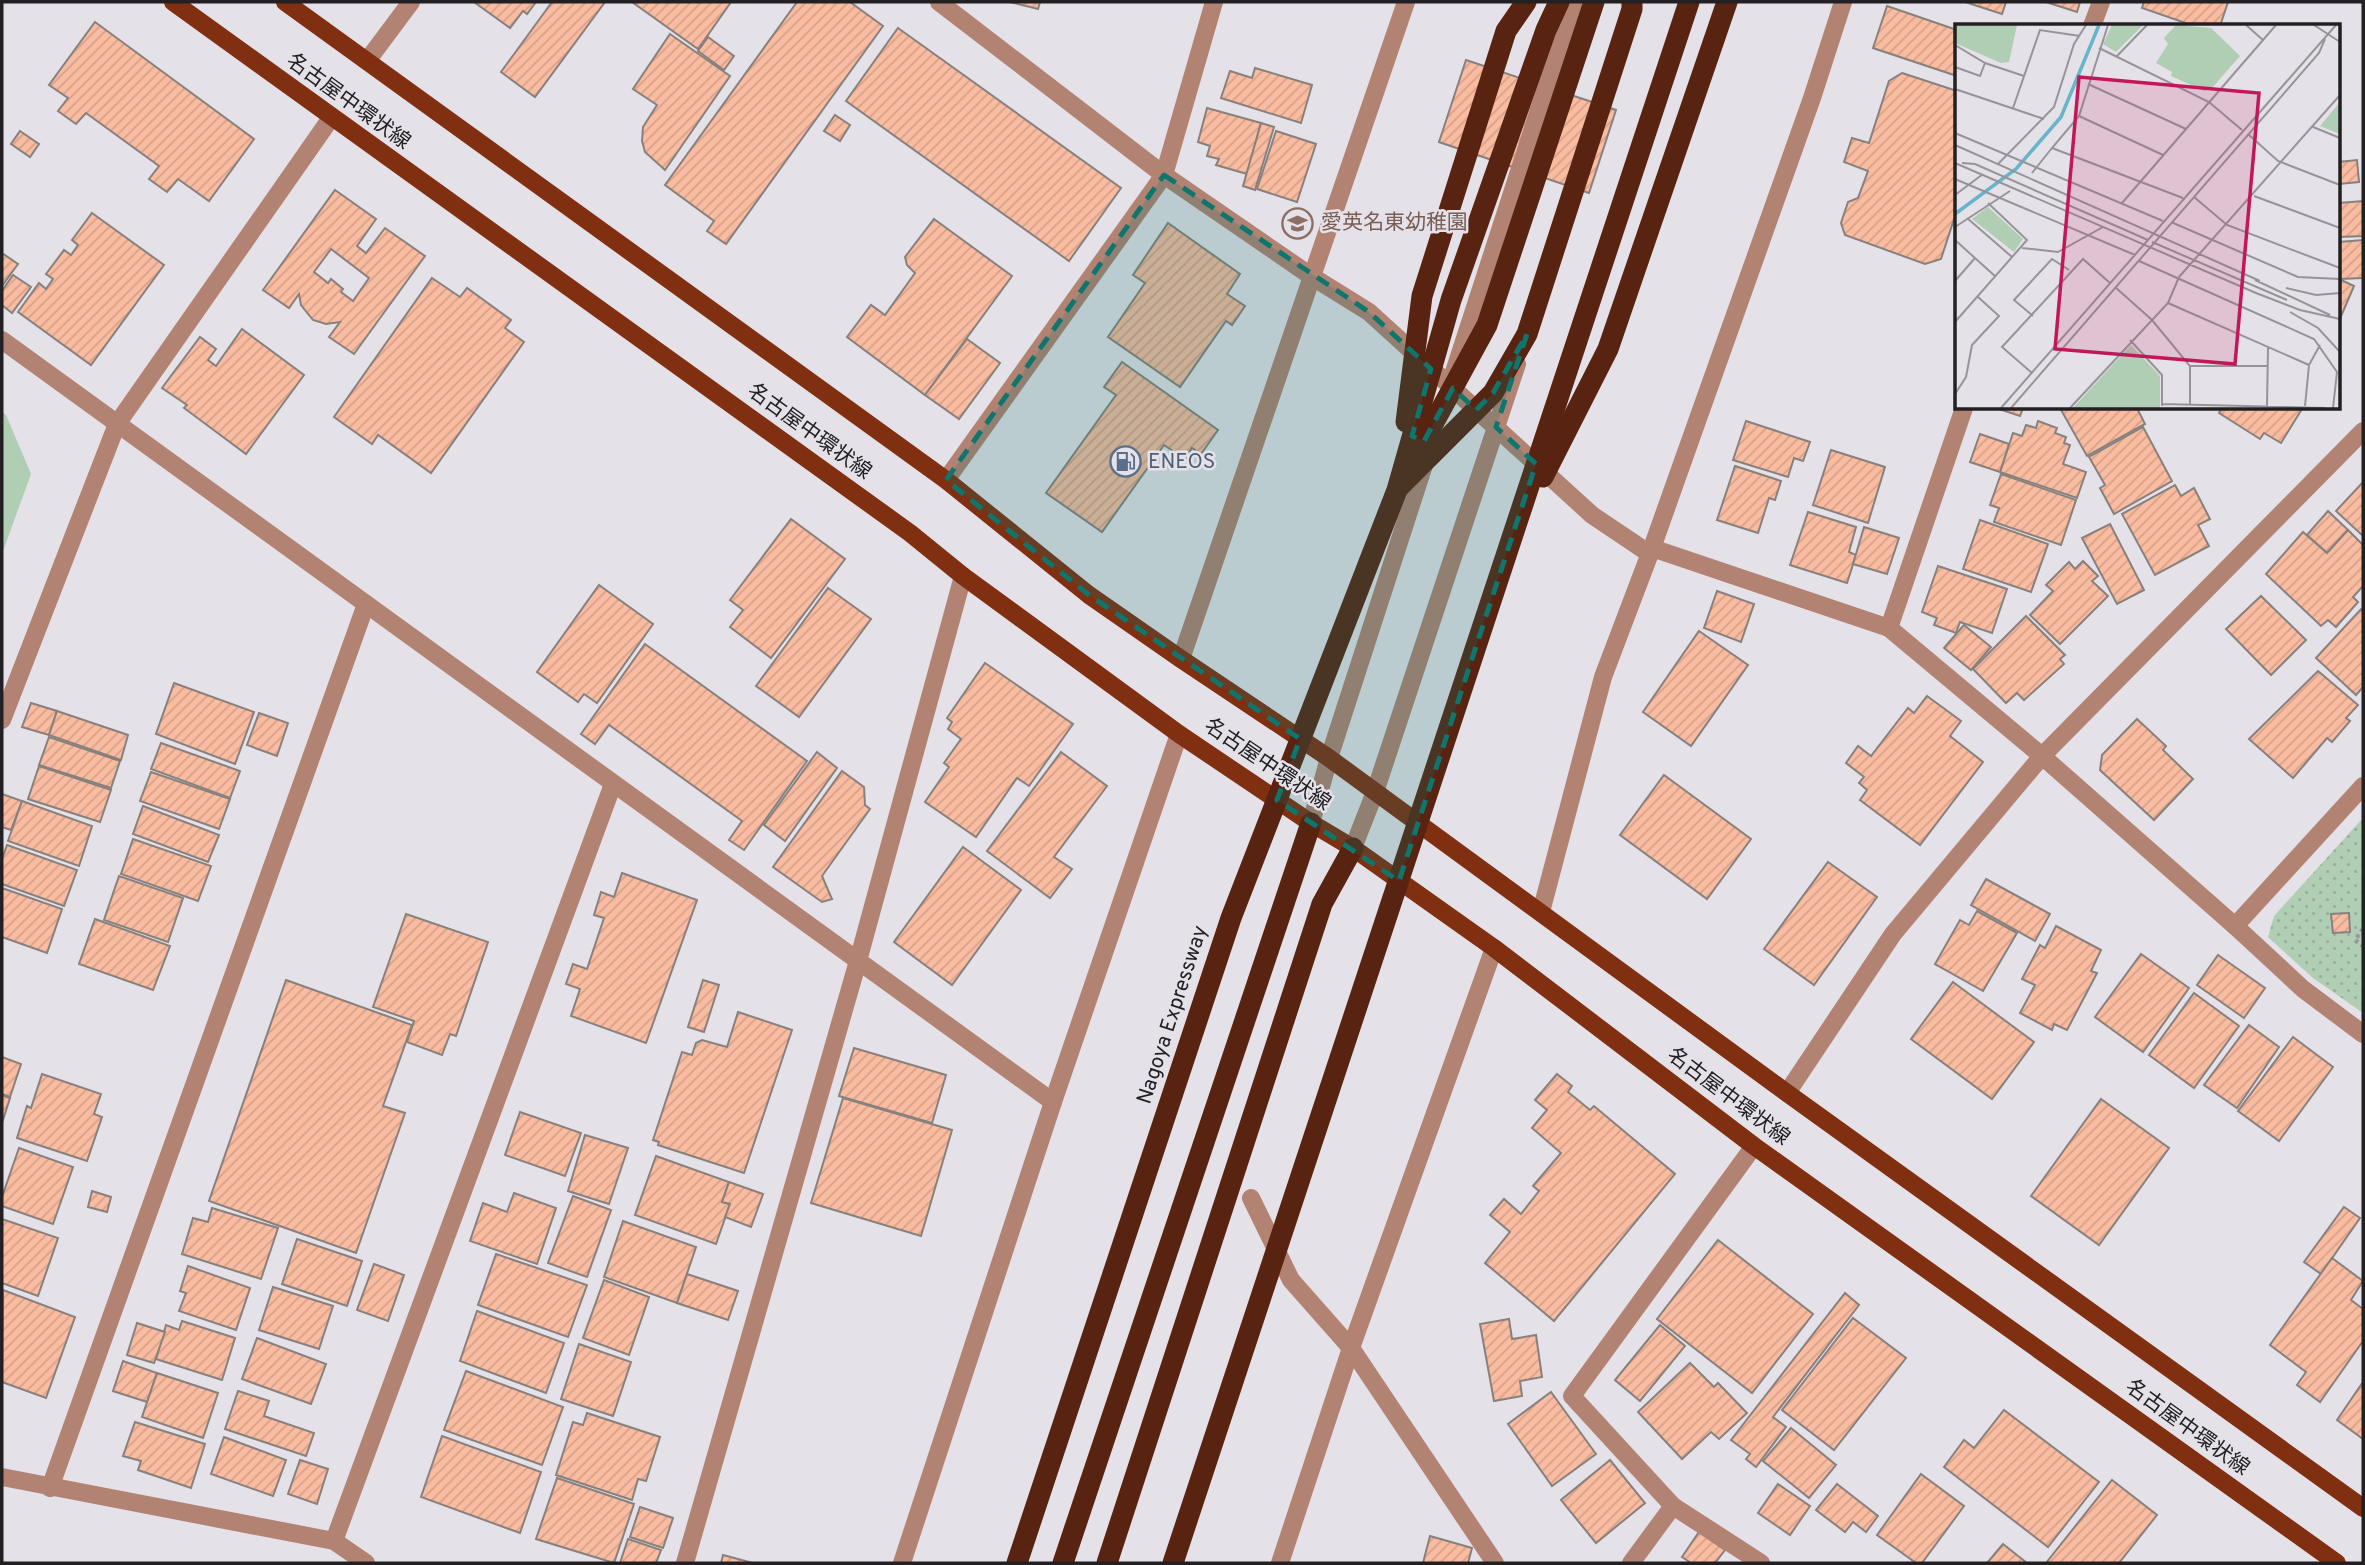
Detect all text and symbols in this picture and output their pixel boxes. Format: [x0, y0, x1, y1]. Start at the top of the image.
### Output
inset map [1955, 24, 2340, 410]
street label: 名古屋中環状線 [281, 48, 415, 156]
school or university icon: 愛英名東幼稚園 [1281, 206, 1315, 240]
place label: 愛英名東幼稚園 [1321, 210, 1468, 237]
street label: 名古屋中環状線 [742, 378, 876, 486]
fuel station icon: ENEOS [1108, 445, 1142, 479]
place label: ENEOS [1148, 449, 1215, 476]
street label: 名古屋中環状線 [1199, 713, 1335, 817]
street label: Nagoya Expressway [1131, 922, 1215, 1108]
street label: 名古屋中環状線 [1661, 1042, 1795, 1152]
street label: 名古屋中環状線 [2120, 1374, 2254, 1482]

